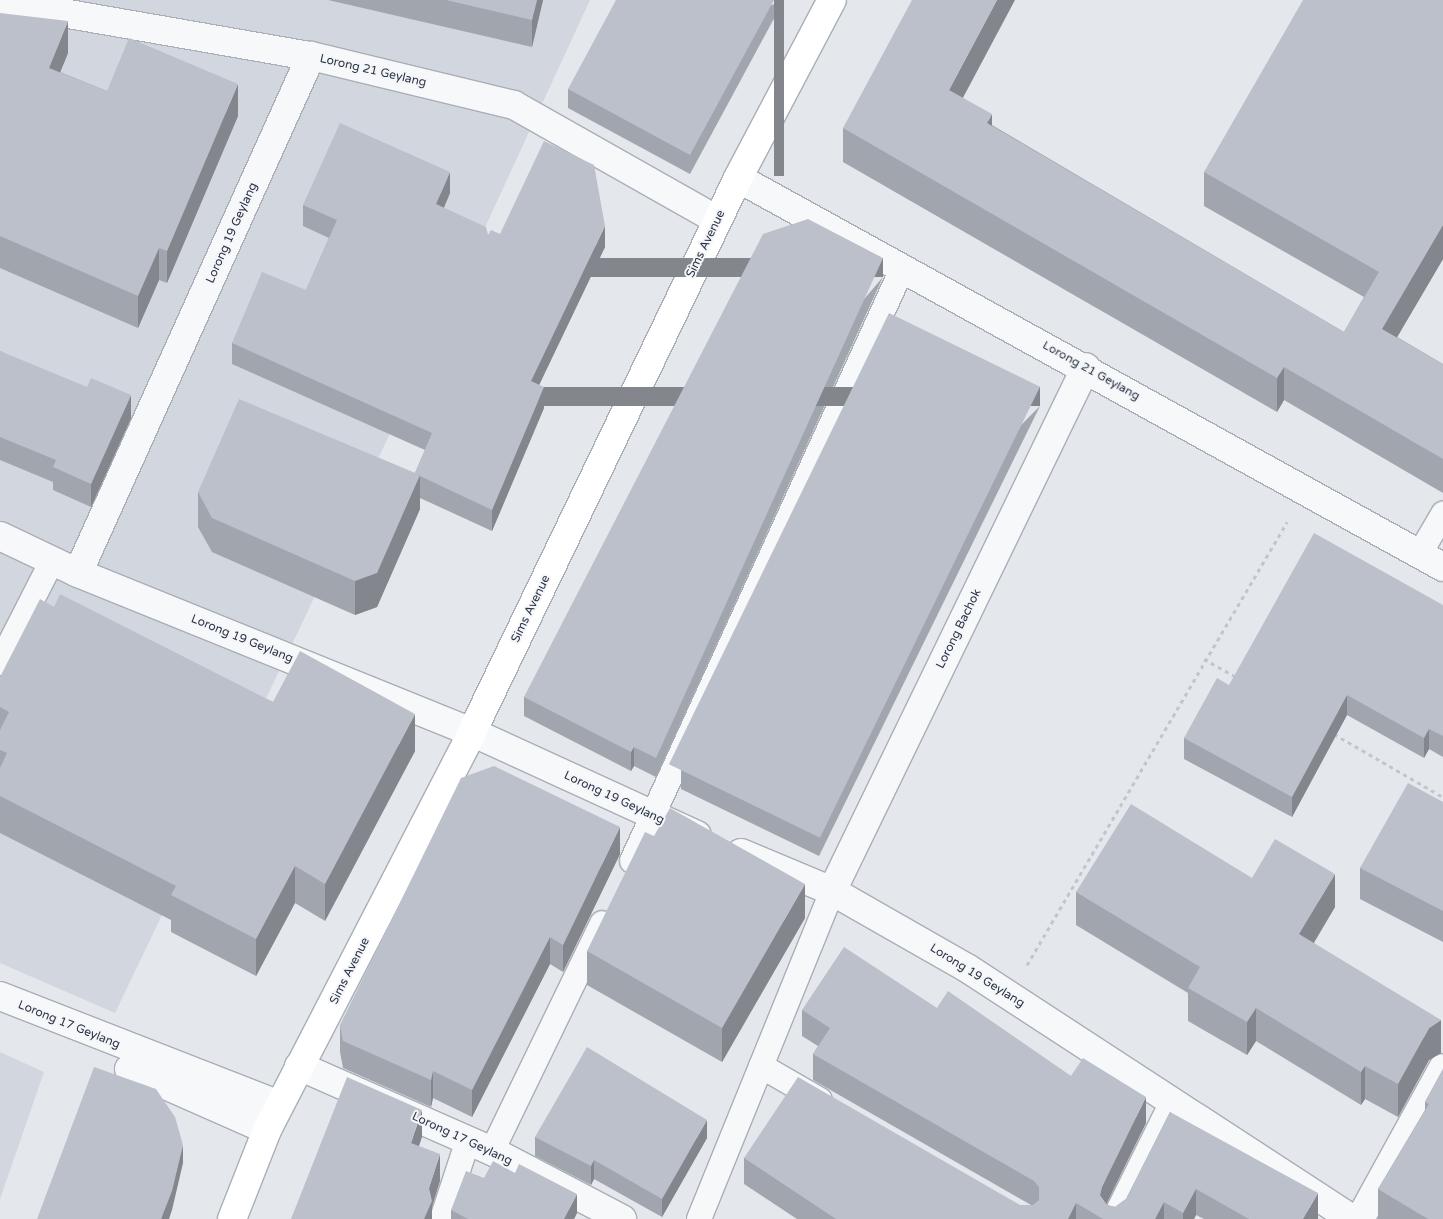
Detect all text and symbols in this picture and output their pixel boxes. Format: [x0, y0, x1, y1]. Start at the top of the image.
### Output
street label: Lorong 21 Geylang [318, 52, 428, 90]
street label: Lorong 19 Geylang [203, 180, 261, 286]
street label: Sims Avenue [684, 208, 728, 280]
street label: Lorong 21 Geylang [1040, 338, 1142, 404]
street label: Sims Avenue [509, 573, 553, 645]
street label: Lorong Bachok [934, 587, 984, 671]
street label: Lorong 19 Geylang [189, 612, 295, 666]
street label: Lorong 19 Geylang [562, 768, 666, 828]
street label: Sims Avenue [327, 935, 373, 1007]
street label: Lorong 19 Geylang [927, 941, 1027, 1011]
street label: Lorong 17 Geylang [16, 998, 122, 1052]
street label: Lorong 17 Geylang [410, 1109, 514, 1169]

